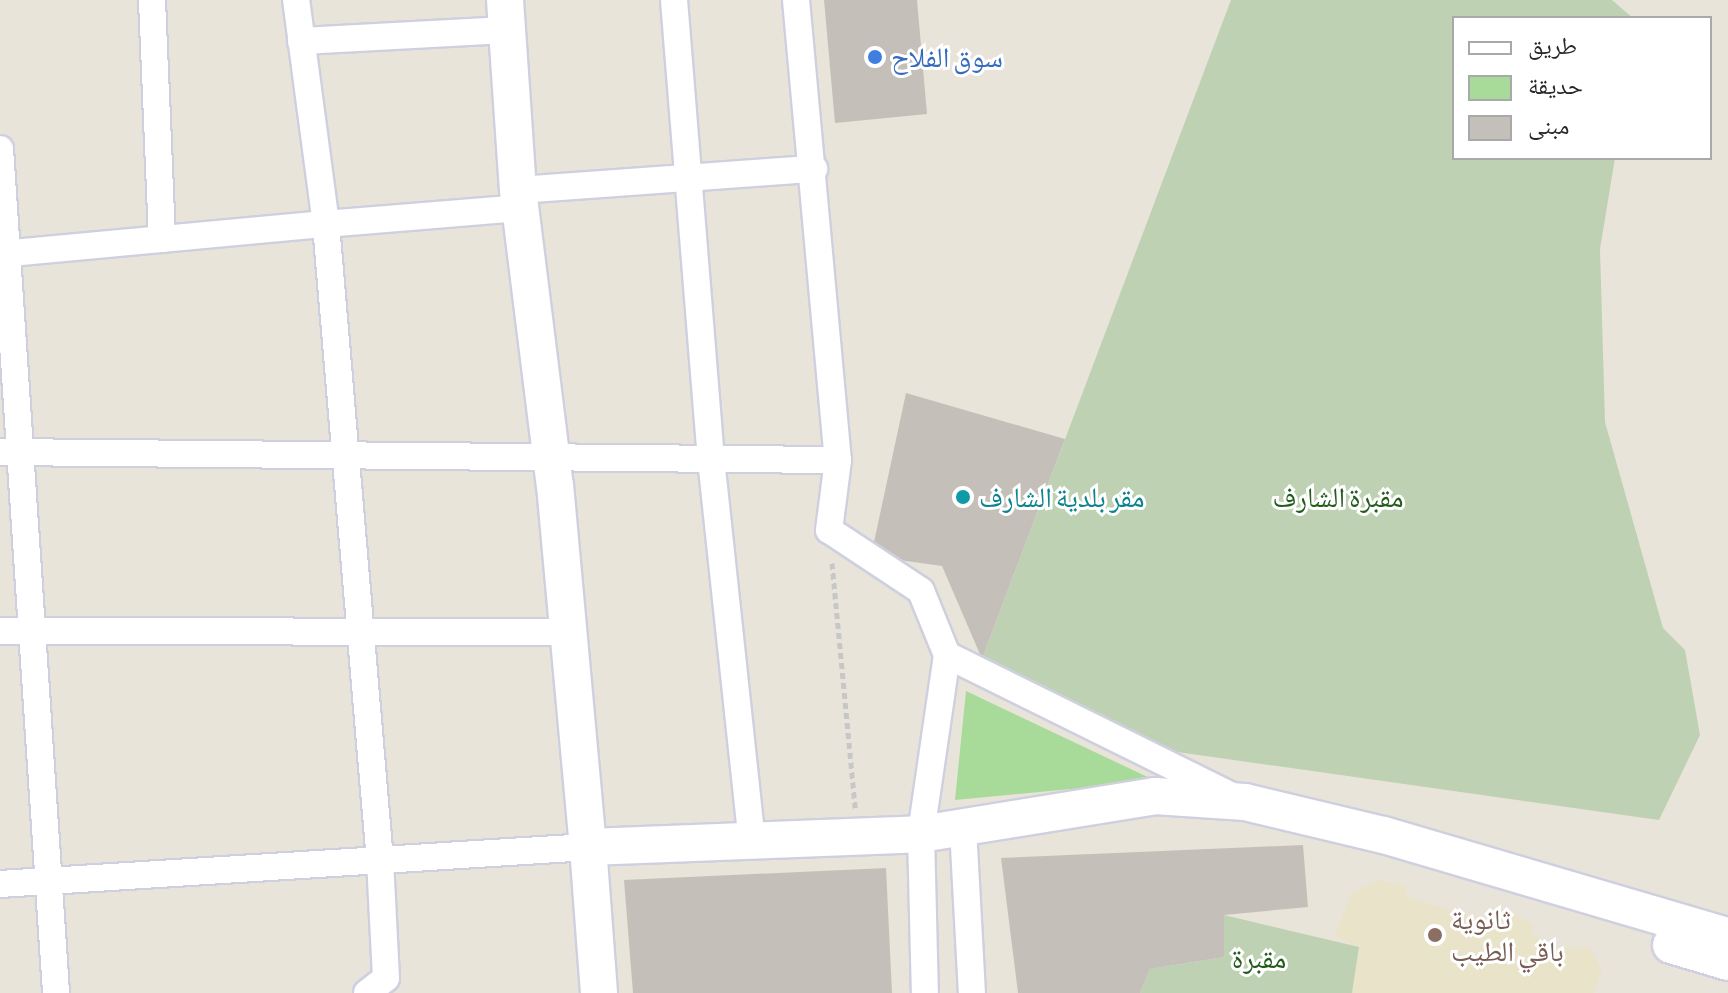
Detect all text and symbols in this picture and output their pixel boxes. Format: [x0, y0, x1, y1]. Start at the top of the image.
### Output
legend [1452, 16, 1712, 160]
text: طريق [1528, 32, 1577, 59]
place label: سوق الفلاح [891, 40, 1003, 74]
marker: سوق الفلاح [866, 48, 884, 66]
text: حديقة [1528, 72, 1583, 99]
text: مبنى [1528, 112, 1569, 139]
place label: مقر بلدية الشارف [979, 480, 1144, 514]
park label: مقبرة الشارف [1272, 480, 1404, 514]
marker: مقر بلدية الشارف [954, 488, 972, 506]
place label: ثانوية باقي الطيب [1451, 902, 1564, 968]
marker: ثانوية باقي الطيب [1426, 926, 1444, 944]
park label: مقبرة [1232, 941, 1286, 975]

